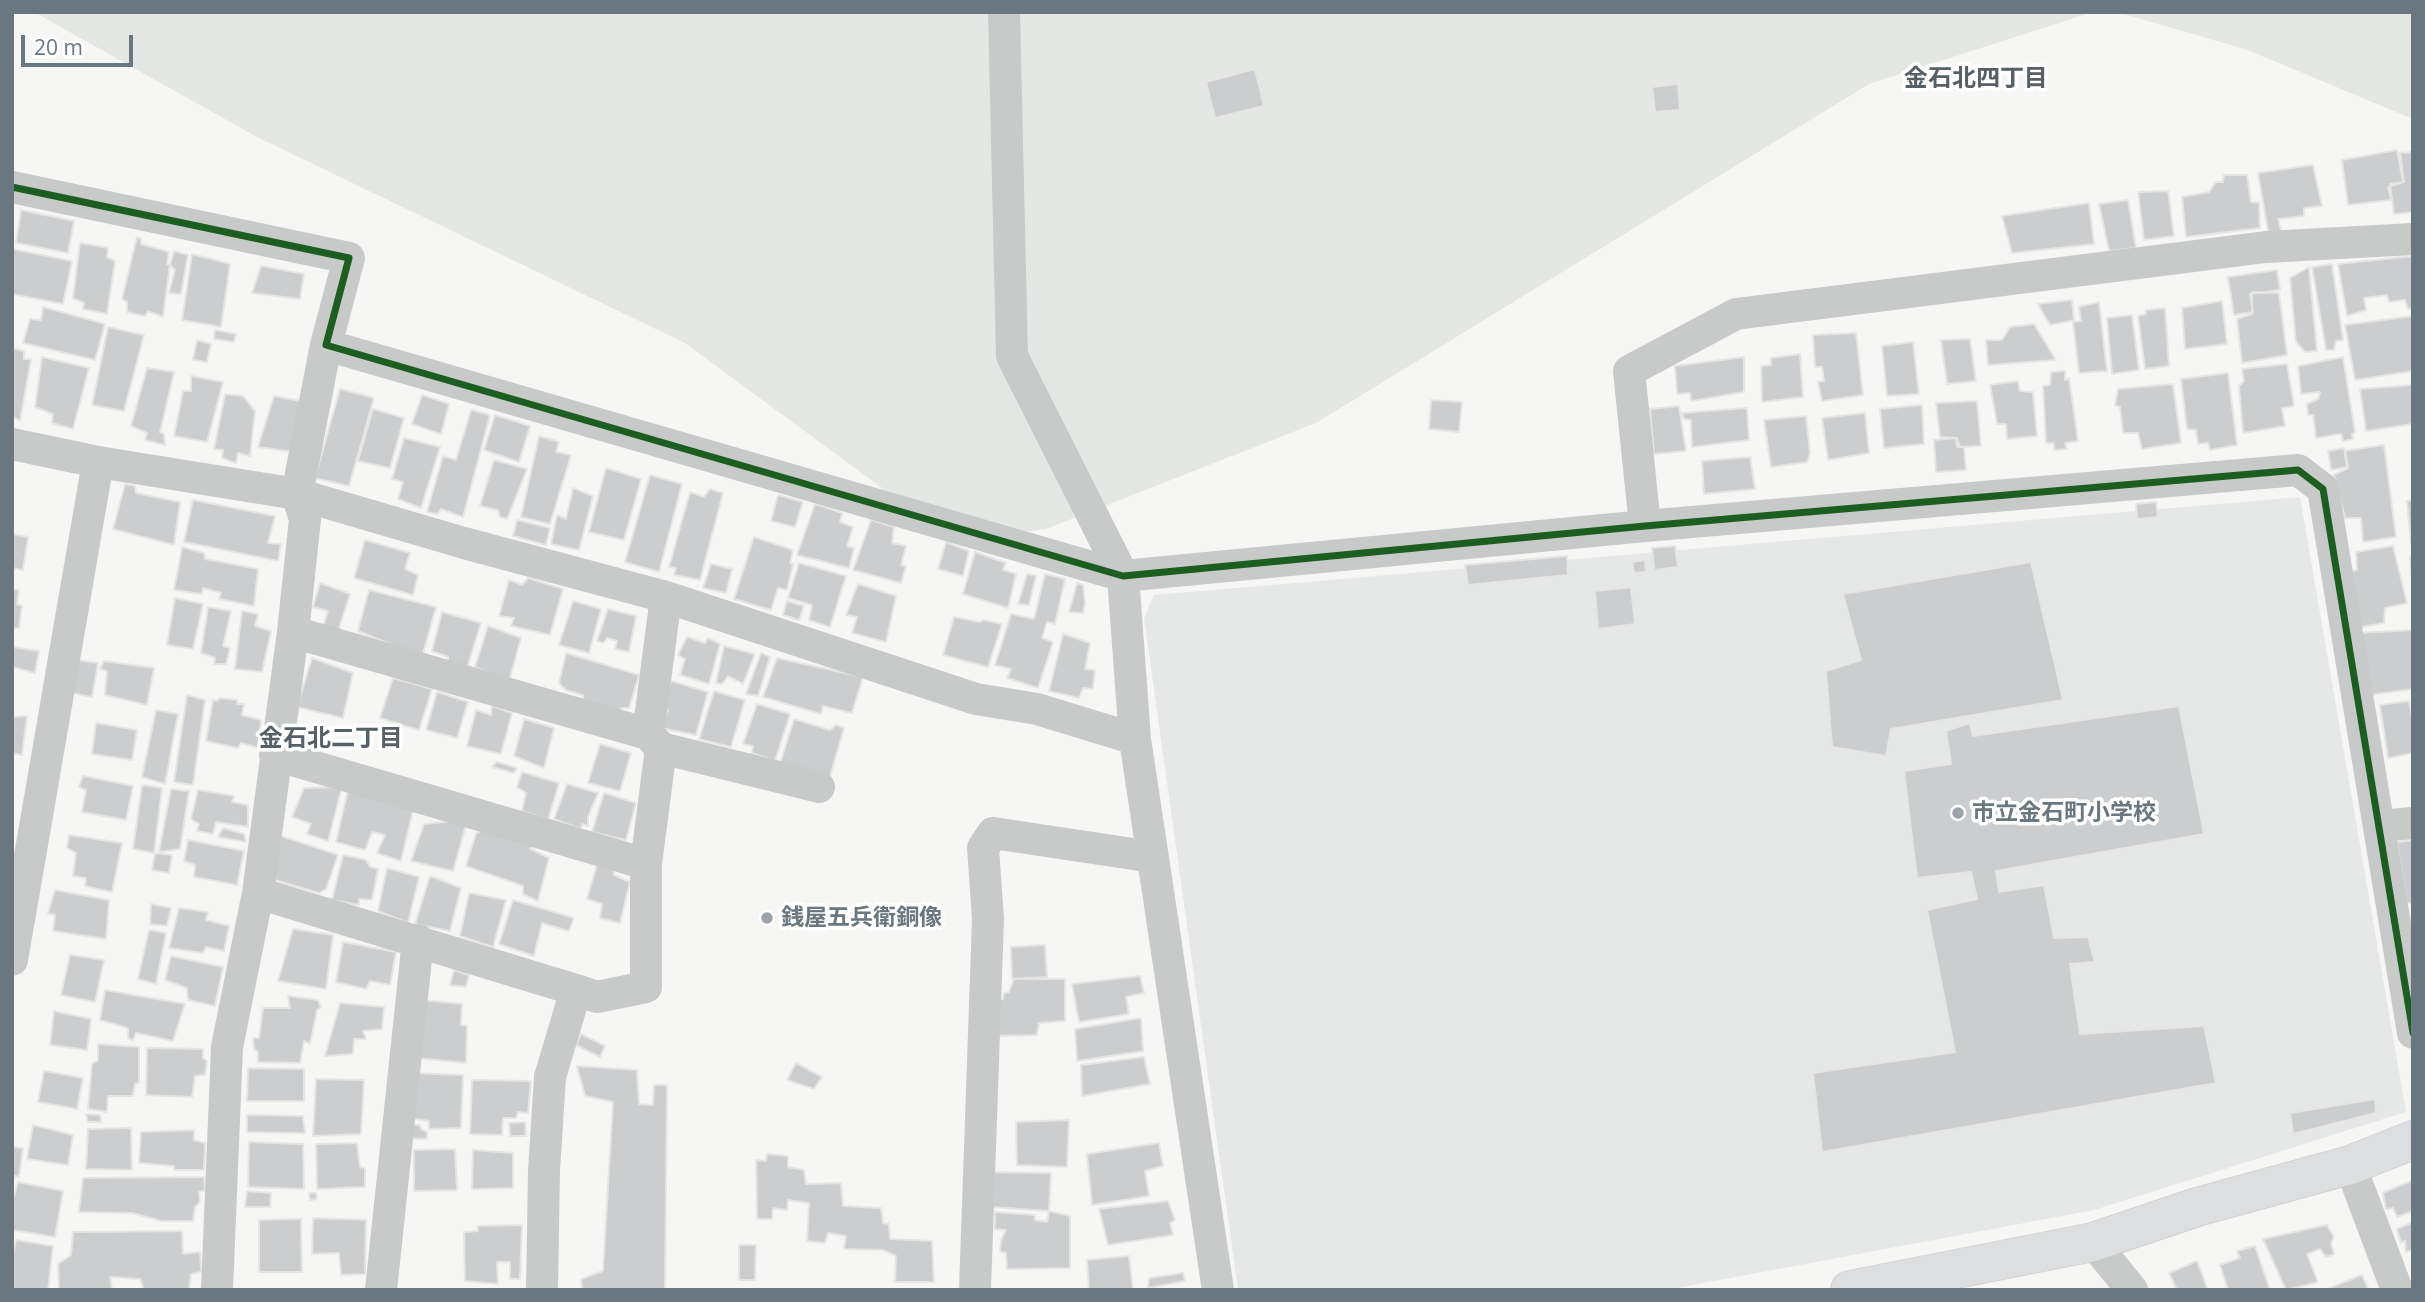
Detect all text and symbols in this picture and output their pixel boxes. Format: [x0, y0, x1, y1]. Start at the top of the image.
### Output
scale bar [24, 21, 136, 65]
text: 20 m [34, 33, 83, 61]
district label: 金石北四丁目 [1904, 65, 2048, 93]
district label: 金石北二丁目 [259, 725, 403, 753]
place label: 市立金石町小学校 [1972, 799, 2156, 827]
marker: 市立金石町小学校 [1950, 805, 1966, 821]
place label: 銭屋五兵衛銅像 [781, 904, 942, 932]
marker: 銭屋五兵衛銅像 [759, 910, 775, 926]

